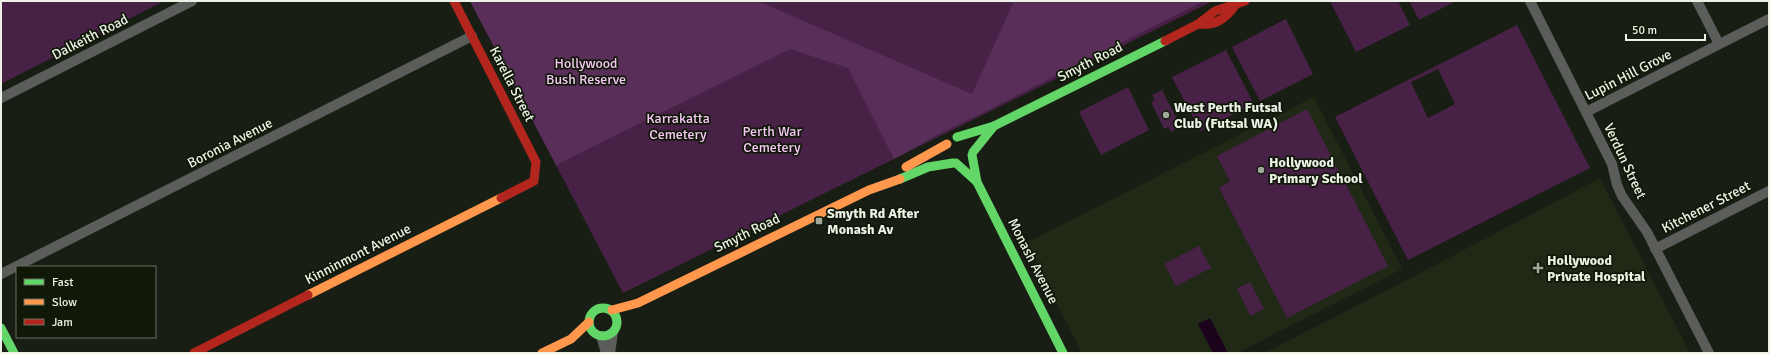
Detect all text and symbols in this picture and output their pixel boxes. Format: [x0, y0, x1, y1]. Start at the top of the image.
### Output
street label: Dalkeith Road [49, 11, 131, 63]
scale bar [1626, 16, 1705, 42]
text: 50 m [1632, 23, 1657, 38]
street label: Smyth Road [1055, 38, 1125, 86]
street label: Karella Street [486, 44, 538, 125]
street label: Lupin Hill Grove [1582, 46, 1674, 104]
park label: Hollywood Bush Reserve [546, 55, 626, 88]
place label: West Perth Futsal Club (Futsal WA) [1174, 99, 1283, 132]
park label: Karrakatta Cemetery [646, 110, 710, 143]
marker: West Perth Futsal Club (Futsal WA) [1161, 110, 1171, 120]
street label: Boronia Avenue [185, 114, 275, 172]
street label: Verdun Street [1600, 120, 1650, 202]
park label: Perth War Cemetery [742, 123, 802, 156]
place label: Hollywood Primary School [1269, 154, 1363, 187]
marker: Hollywood Primary School [1256, 165, 1266, 175]
street label: Kitchener Street [1659, 177, 1753, 237]
place label: Smyth Rd After Monash Av [827, 205, 919, 238]
street label: Smyth Road [711, 210, 783, 256]
street label: Monash Avenue [1004, 215, 1062, 307]
marker: Smyth Rd After Monash Av [814, 216, 824, 226]
street label: Kinninmont Avenue [302, 220, 414, 288]
place label: Hollywood Private Hospital [1547, 252, 1646, 285]
marker: Hollywood Private Hospital [1532, 262, 1544, 274]
legend [16, 266, 156, 338]
text: Fast [52, 275, 73, 290]
text: Slow [52, 295, 77, 310]
text: Jam [52, 315, 73, 330]

